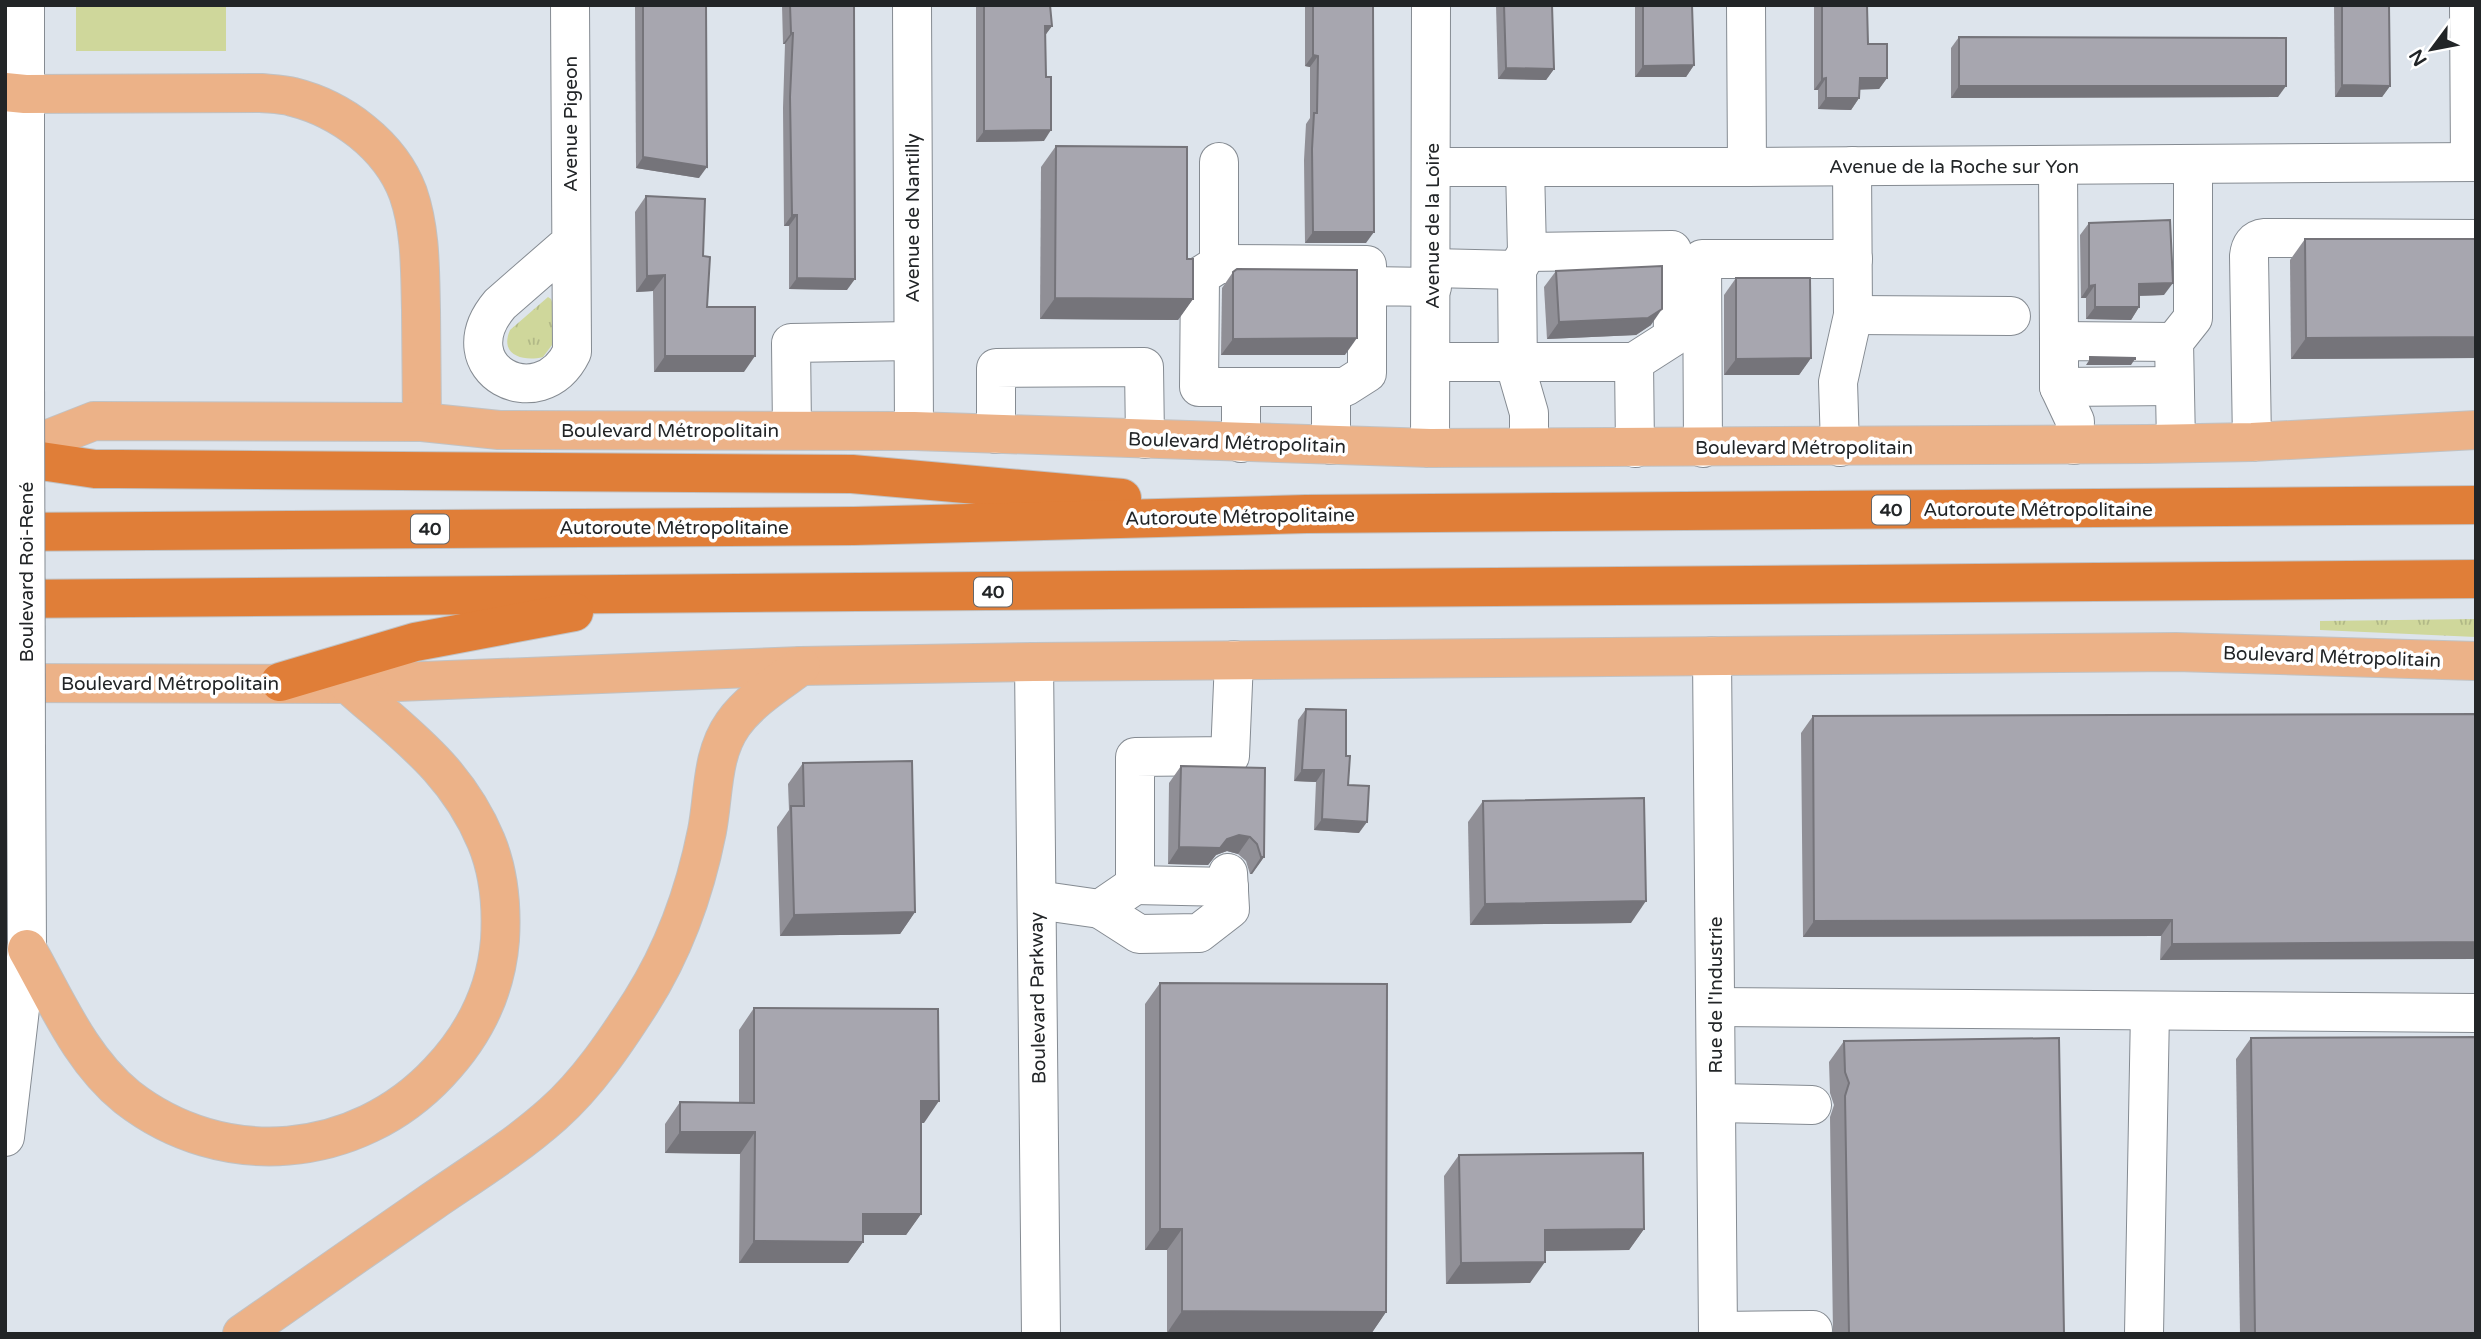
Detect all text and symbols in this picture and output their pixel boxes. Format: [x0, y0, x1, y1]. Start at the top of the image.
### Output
north arrow [2397, 14, 2467, 84]
text: N [2405, 45, 2432, 70]
street label: Avenue Pigeon [560, 56, 582, 192]
street label: Avenue de Nantilly [902, 133, 924, 303]
street label: Avenue de la Loire [1422, 143, 1444, 309]
street label: Avenue de la Roche sur Yon [1829, 156, 2079, 178]
street label: Boulevard Métropolitain [561, 420, 779, 442]
street label: Boulevard Métropolitain [1128, 428, 1346, 458]
street label: Boulevard Métropolitain [1695, 437, 1913, 459]
street label: Boulevard Roi-René [16, 482, 38, 662]
road number: 40 [1872, 496, 1910, 524]
street label: Autoroute Métropolitaine [1923, 499, 2153, 521]
street label: Autoroute Métropolitaine [1125, 504, 1355, 530]
road number: 40 [411, 514, 449, 544]
street label: Autoroute Métropolitaine [559, 517, 789, 539]
road number: 40 [974, 578, 1012, 606]
street label: Boulevard Métropolitain [2223, 642, 2441, 672]
street label: Boulevard Métropolitain [61, 673, 279, 695]
street label: Boulevard Parkway [1025, 912, 1051, 1084]
street label: Rue de l'Industrie [1705, 917, 1727, 1073]

